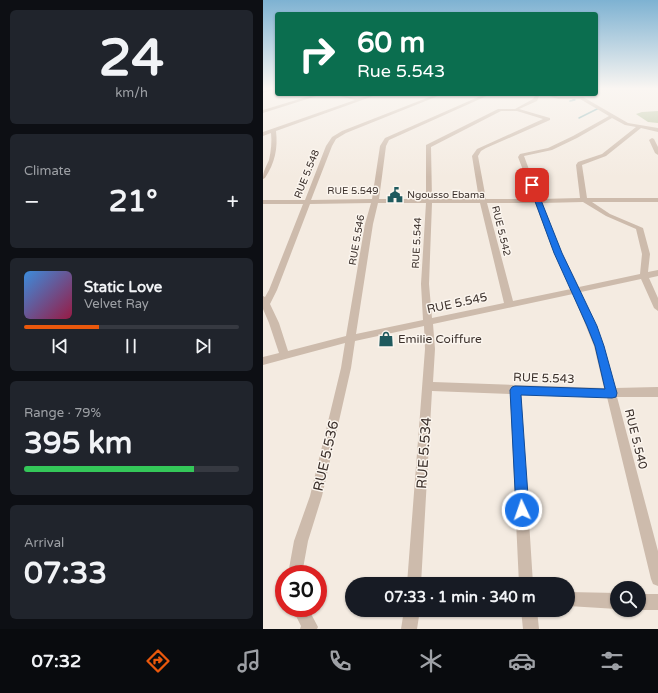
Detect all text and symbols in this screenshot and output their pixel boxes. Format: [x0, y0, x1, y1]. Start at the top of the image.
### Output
text: 60 m [357, 26, 425, 60]
text: 24 [99, 27, 164, 90]
icon: right [291, 28, 343, 80]
text: Rue 5.543 [357, 60, 445, 82]
text: km/h [115, 85, 148, 101]
street label: RUE 5.548 [292, 148, 322, 200]
text: Climate [24, 163, 71, 179]
pin [515, 168, 549, 202]
icon: arrive [521, 174, 543, 196]
text: 21° [109, 183, 158, 220]
street label: RUE 5.549 [327, 185, 379, 197]
public building icon: Ngousso Ebama [386, 186, 404, 204]
text: − [24, 189, 40, 215]
text: + [227, 189, 239, 215]
place label: Ngousso Ebama [407, 189, 485, 201]
street label: RUE 5.542 [489, 205, 513, 257]
street label: RUE 5.546 [347, 214, 367, 266]
street label: RUE 5.544 [410, 217, 424, 269]
text: Static Love [84, 278, 162, 296]
street label: RUE 5.545 [425, 290, 489, 316]
text: Velvet Ray [84, 296, 149, 312]
shop icon: Emilie Coiffure [377, 330, 395, 348]
place label: Emilie Coiffure [398, 332, 482, 346]
icon: previous [49, 335, 71, 357]
icon: pause [120, 335, 142, 357]
icon: next [192, 335, 214, 357]
street label: RUE 5.543 [513, 370, 575, 386]
text: Range · 79% [24, 405, 101, 421]
street label: RUE 5.540 [622, 407, 650, 471]
street label: RUE 5.534 [413, 416, 435, 489]
street label: RUE 5.536 [310, 419, 342, 493]
text: 395 km [24, 425, 132, 462]
position arrow [501, 489, 543, 531]
text: Arrival [24, 535, 64, 551]
text: 07:33 [24, 555, 107, 592]
speed limit sign: 30 [275, 565, 327, 617]
map controls [610, 581, 646, 617]
button: search [610, 581, 646, 617]
text: 07:33 · 1 min · 340 m [385, 588, 535, 606]
icon: directions [144, 647, 172, 675]
icon: music [235, 647, 263, 675]
icon: phone [326, 647, 354, 675]
icon: climate [417, 647, 445, 675]
icon: car [508, 647, 536, 675]
icon: filters [598, 647, 626, 675]
text: 07:32 [31, 650, 81, 672]

